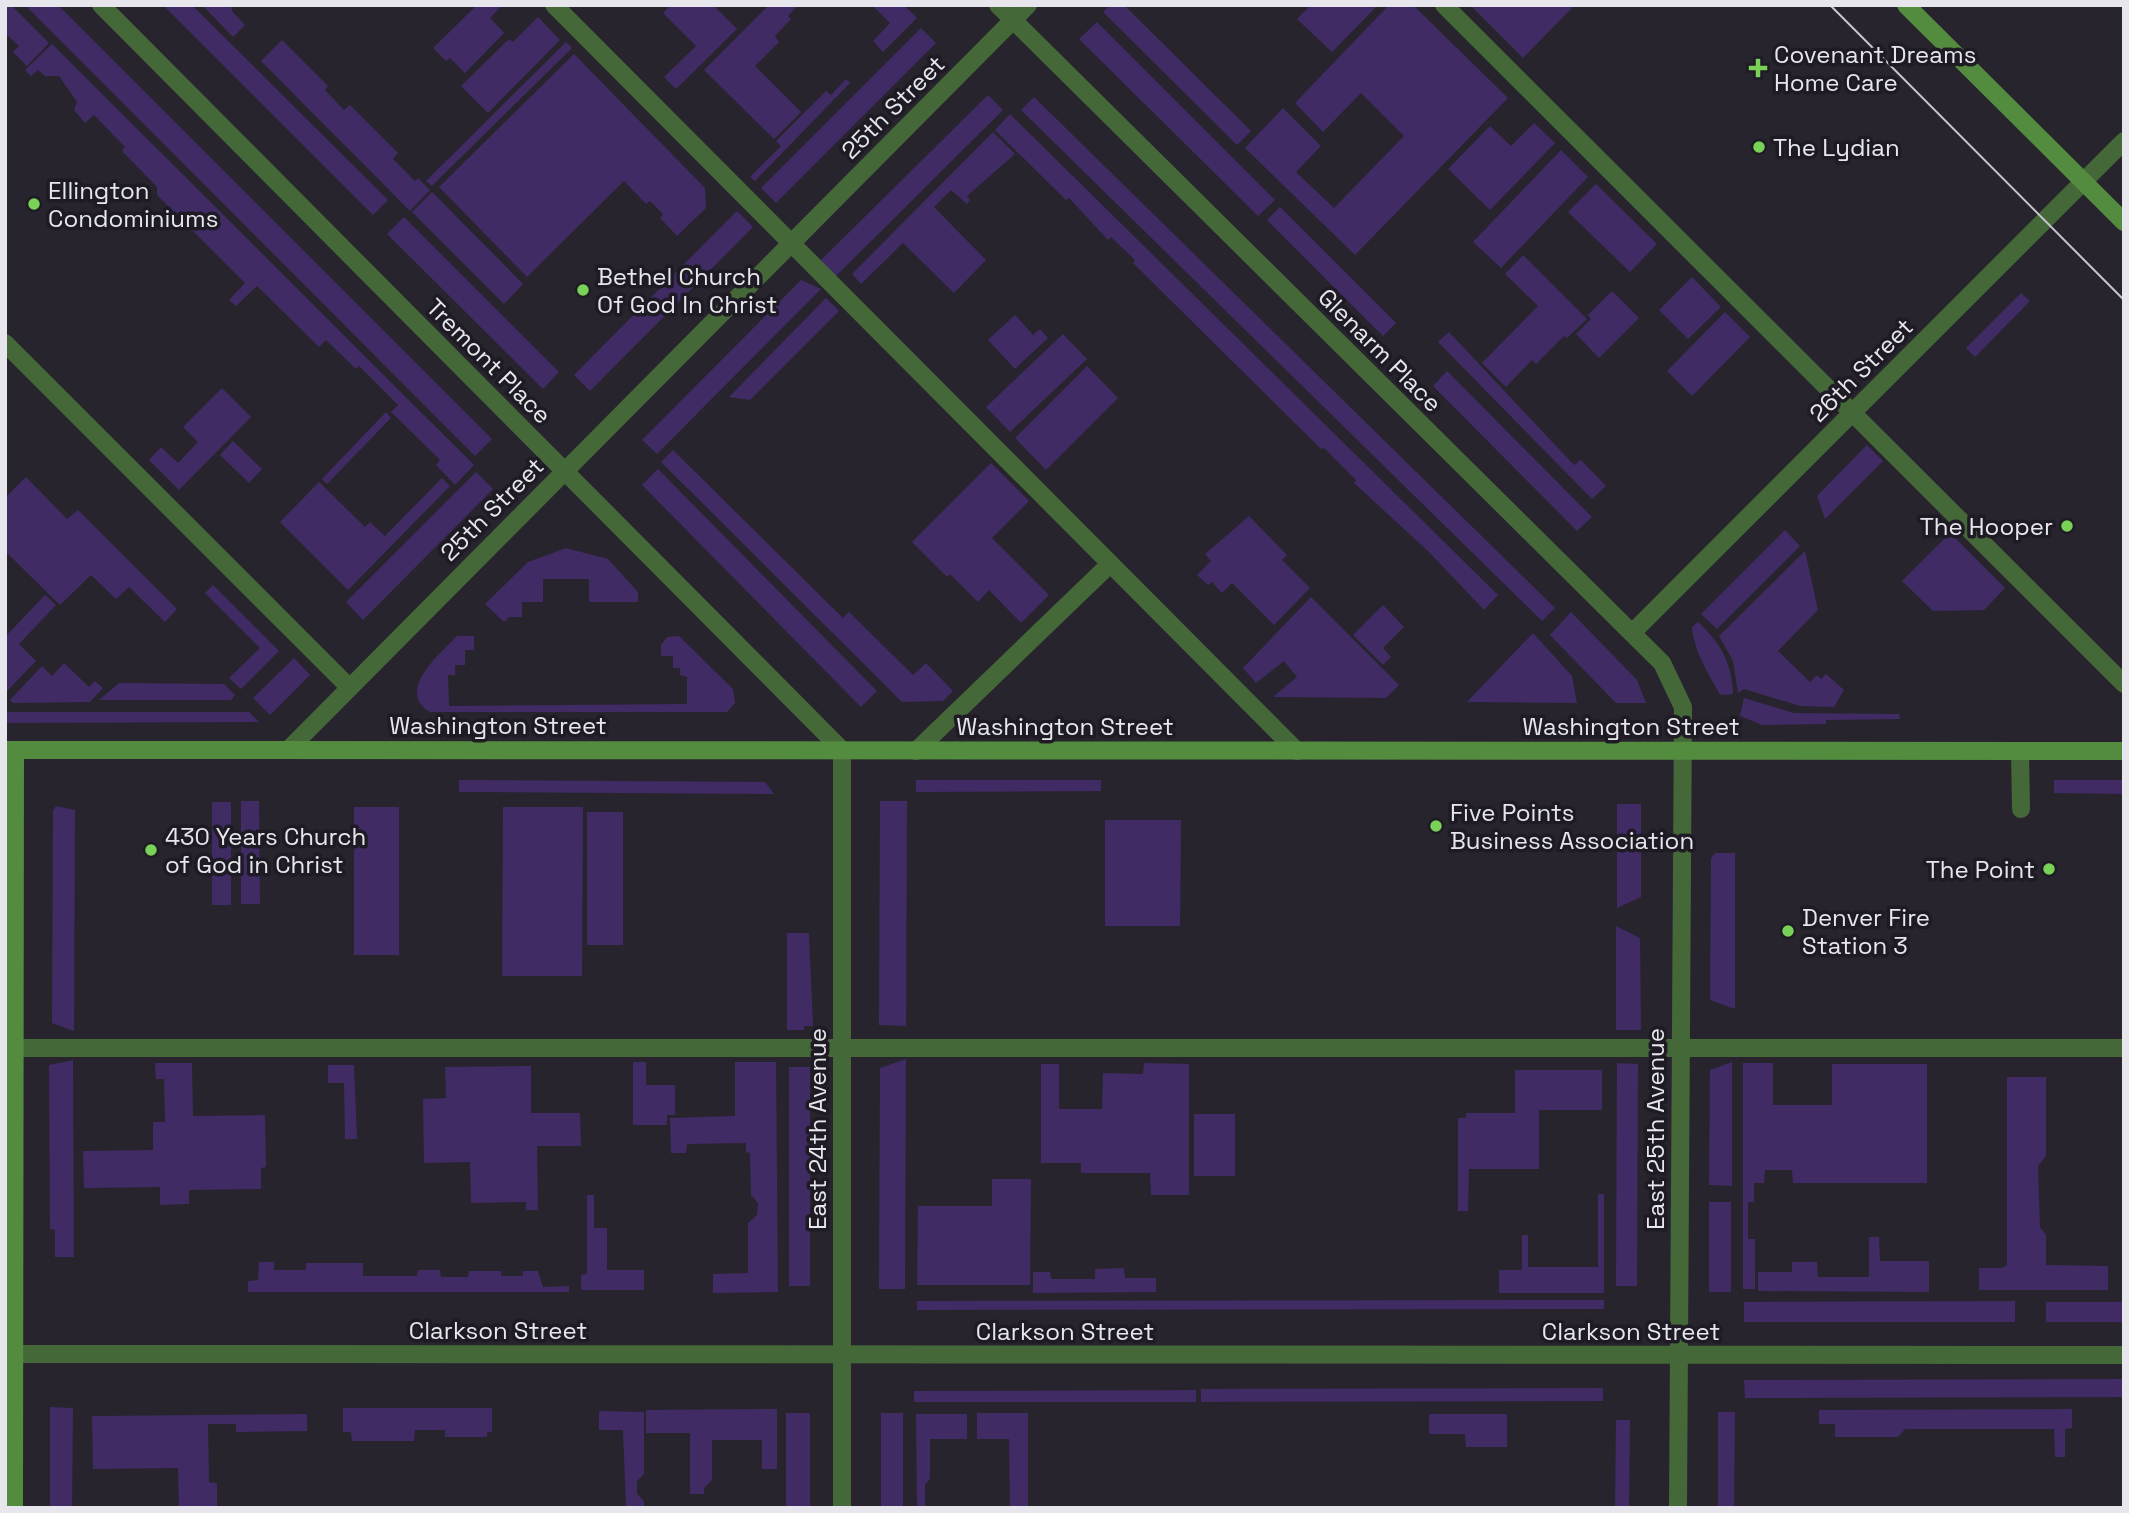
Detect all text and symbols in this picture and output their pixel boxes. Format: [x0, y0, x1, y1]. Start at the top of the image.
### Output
place label: Covenant Dreams Home Care [1774, 39, 1976, 98]
street label: 25th Street [835, 49, 951, 165]
marker: Covenant Dreams Home Care [1748, 58, 1768, 78]
place label: The Lydian [1773, 132, 1900, 163]
marker: The Lydian [1751, 139, 1767, 155]
place label: Ellington Condominiums [48, 175, 218, 234]
marker: Ellington Condominiums [26, 196, 42, 212]
place label: Bethel Church Of God In Christ [597, 261, 777, 320]
marker: Bethel Church Of God In Christ [575, 282, 591, 298]
street label: Glenarm Place [1312, 282, 1448, 418]
street label: Tremont Place [420, 292, 558, 430]
street label: 26th Street [1803, 312, 1919, 428]
street label: 25th Street [434, 451, 550, 567]
place label: The Hooper [1920, 511, 2053, 542]
marker: The Hooper [2059, 518, 2075, 534]
street label: Washington Street [389, 710, 607, 741]
street label: Washington Street [956, 711, 1174, 742]
street label: Washington Street [1522, 711, 1740, 742]
place label: Five Points Business Association [1450, 797, 1694, 856]
marker: Five Points Business Association [1428, 818, 1444, 834]
place label: 430 Years Church of God in Christ [165, 821, 366, 880]
marker: 430 Years Church of God in Christ [143, 842, 159, 858]
place label: The Point [1926, 854, 2035, 885]
marker: The Point [2041, 861, 2057, 877]
place label: Denver Fire Station 3 [1802, 902, 1930, 961]
marker: Denver Fire Station 3 [1780, 923, 1796, 939]
street label: East 24th Avenue [802, 1028, 833, 1230]
street label: East 25th Avenue [1640, 1028, 1671, 1230]
street label: Clarkson Street [409, 1315, 587, 1346]
street label: Clarkson Street [976, 1316, 1154, 1347]
street label: Clarkson Street [1542, 1316, 1720, 1347]

